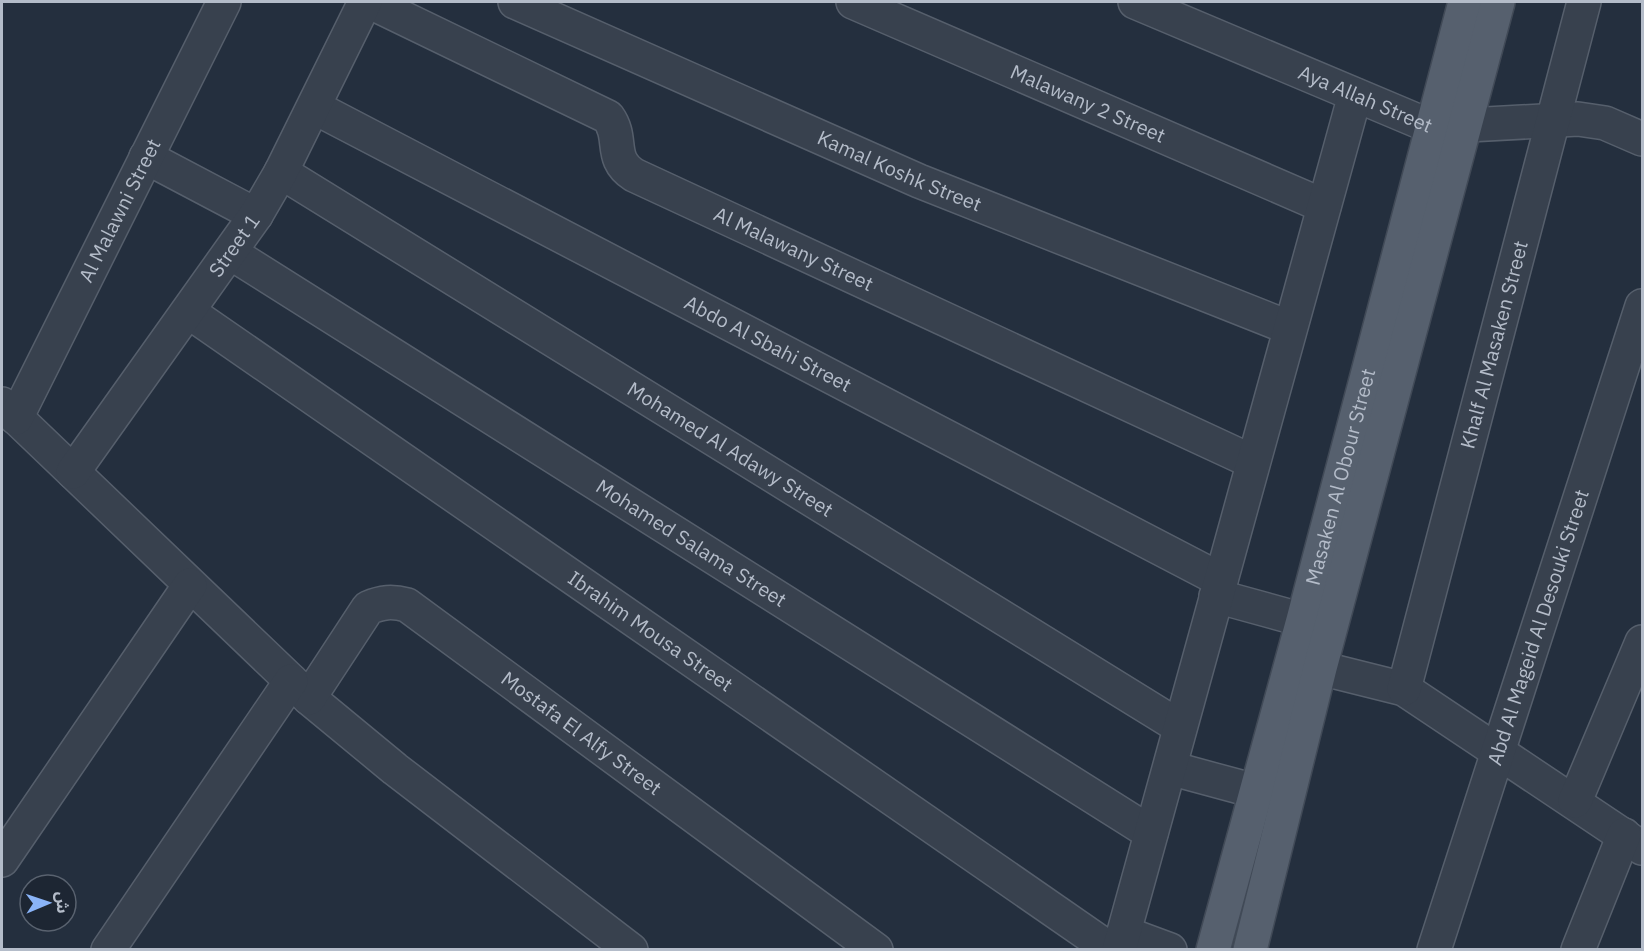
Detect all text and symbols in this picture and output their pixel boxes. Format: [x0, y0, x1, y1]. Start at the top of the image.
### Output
street label: Malawany 2 Street [1006, 58, 1170, 149]
street label: Aya Allah Street [1294, 58, 1437, 139]
street label: Kamal Koshk Street [813, 124, 986, 217]
street label: Al Malawni Street [72, 134, 167, 287]
street label: Al Malawany Street [710, 200, 878, 297]
street label: Street 1 [202, 208, 266, 282]
street label: Khalf Al Masaken Street [1454, 238, 1534, 451]
street label: Abdo Al Sbahi Street [680, 289, 856, 398]
street label: Masaken Al Obour Street [1299, 365, 1381, 588]
street label: Mohamed Al Adawy Street [622, 375, 839, 523]
street label: Mohamed Salama Street [591, 472, 792, 613]
street label: Abd Al Mageid Al Desouki Street [1481, 486, 1595, 769]
street label: Ibrahim Mousa Street [563, 564, 738, 697]
street label: Mostafa El Alfy Street [496, 665, 667, 801]
north arrow [18, 873, 78, 933]
text: ش [53, 891, 73, 914]

